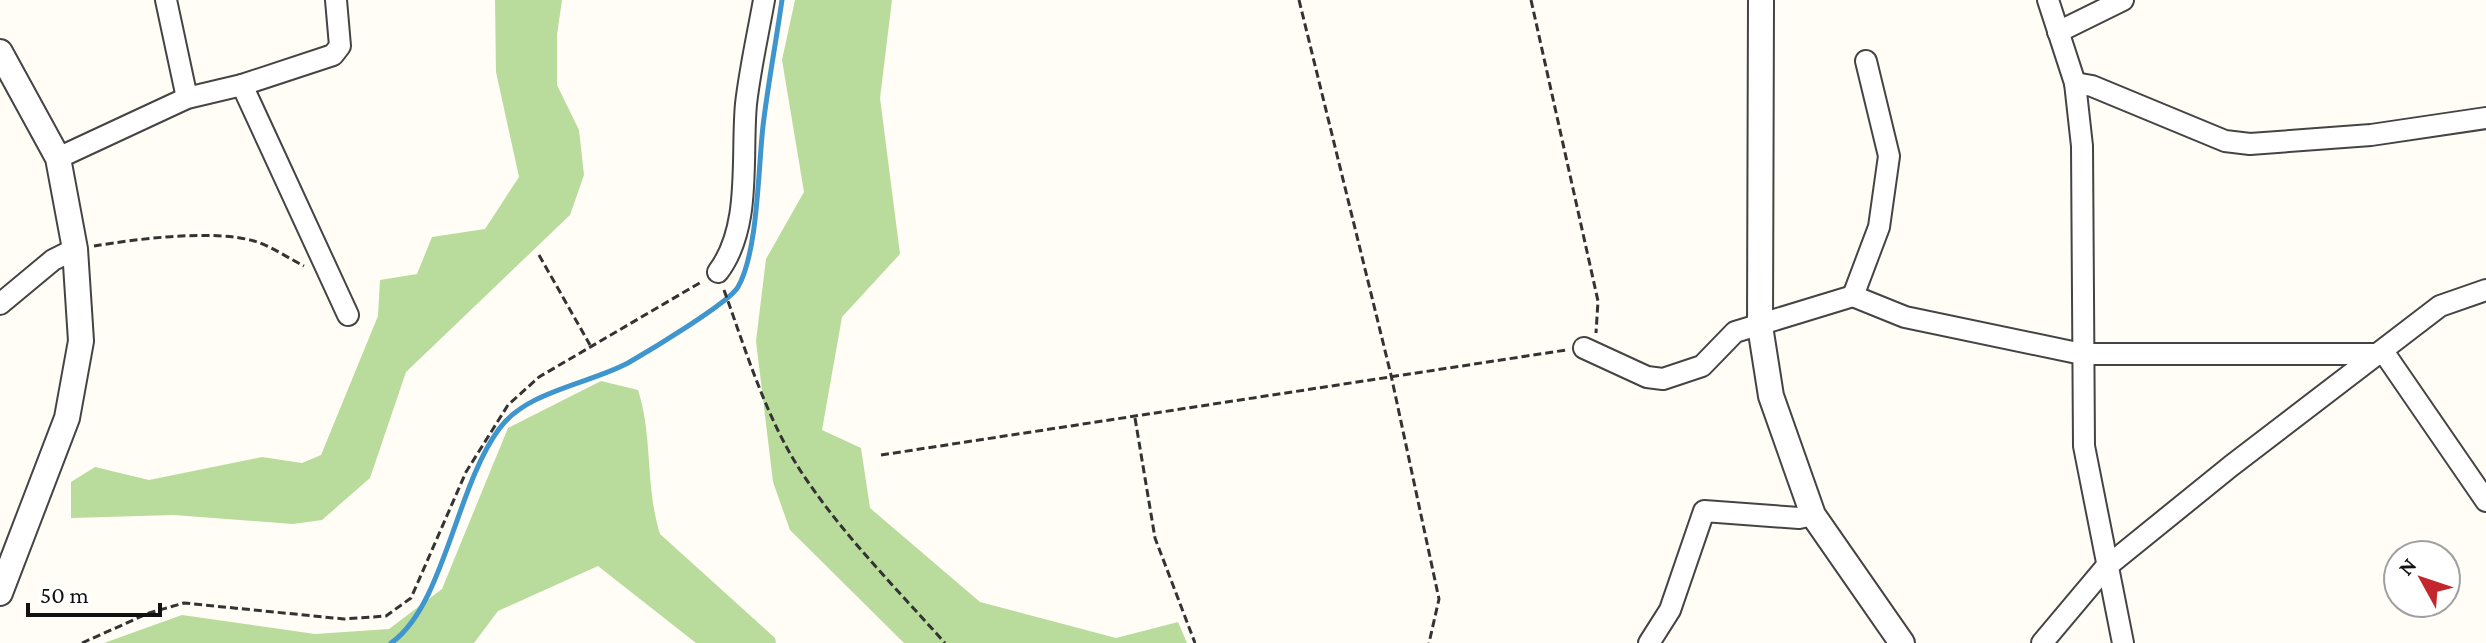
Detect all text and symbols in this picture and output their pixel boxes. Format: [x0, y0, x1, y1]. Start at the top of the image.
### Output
north arrow [2382, 539, 2462, 619]
text: N [2393, 553, 2421, 580]
scale bar [28, 567, 160, 617]
text: 50 m [40, 581, 89, 608]

